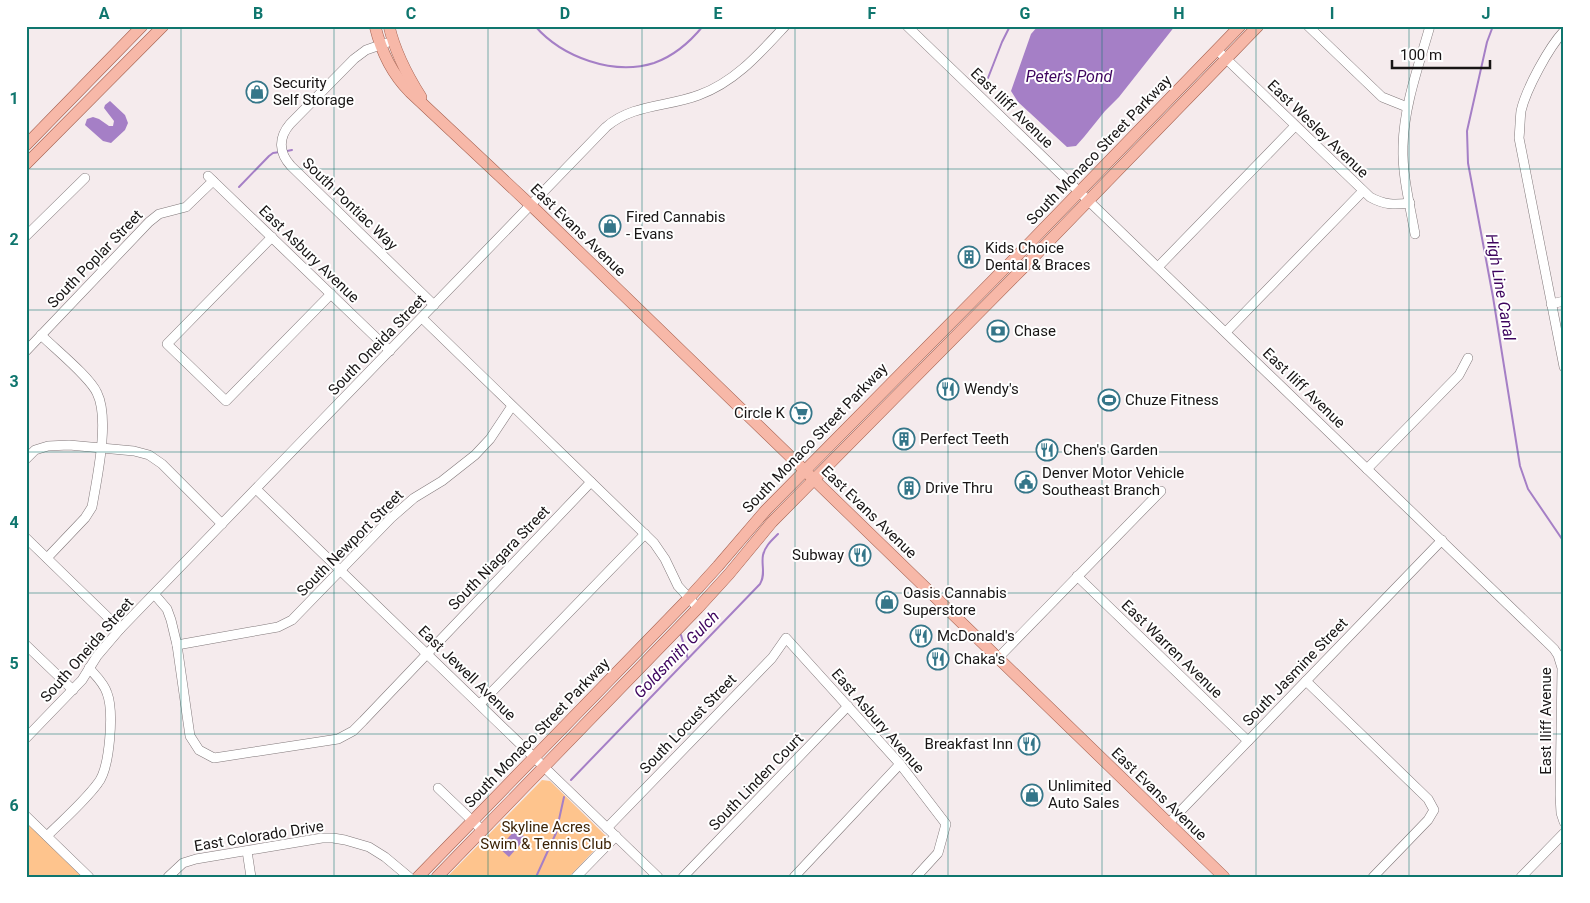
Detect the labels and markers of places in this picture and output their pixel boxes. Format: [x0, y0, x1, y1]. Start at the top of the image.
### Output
place label: Security Self Storage [273, 74, 354, 109]
shop icon: Security Self Storage [245, 80, 269, 104]
place label: Fired Cannabis - Evans [626, 208, 725, 243]
shop icon: Fired Cannabis - Evans [598, 214, 622, 238]
place label: Kids Choice Dental & Braces [985, 239, 1090, 274]
building icon: Kids Choice Dental & Braces [957, 245, 981, 269]
bank icon: Chase [986, 319, 1010, 343]
place label: Chase [1014, 322, 1056, 340]
restaurant icon: Wendy's [936, 377, 960, 401]
place label: Wendy's [964, 380, 1019, 398]
sports icon: Chuze Fitness [1097, 388, 1121, 412]
place label: Chuze Fitness [1125, 391, 1219, 409]
supermarket icon: Circle K [789, 401, 813, 425]
place label: Circle K [734, 404, 786, 422]
building icon: Perfect Teeth [892, 427, 916, 451]
place label: Perfect Teeth [920, 430, 1009, 448]
restaurant icon: Chen's Garden [1035, 438, 1059, 462]
place label: Chen's Garden [1063, 441, 1158, 459]
place label: Denver Motor Vehicle Southeast Branch [1042, 464, 1184, 499]
public building icon: Denver Motor Vehicle Southeast Branch [1014, 470, 1038, 494]
building icon: Drive Thru [897, 476, 921, 500]
place label: Drive Thru [925, 479, 993, 497]
restaurant icon: Subway [848, 543, 872, 567]
place label: Subway [792, 546, 844, 564]
place label: Oasis Cannabis Superstore [903, 584, 1007, 619]
shop icon: Oasis Cannabis Superstore [875, 590, 899, 614]
restaurant icon: McDonald's [909, 624, 933, 648]
place label: McDonald's [937, 627, 1015, 645]
restaurant icon: Chaka's [926, 647, 950, 671]
place label: Chaka's [954, 650, 1005, 668]
restaurant icon: Breakfast Inn [1017, 732, 1041, 756]
place label: Breakfast Inn [925, 735, 1013, 753]
place label: Unlimited Auto Sales [1048, 777, 1119, 812]
shop icon: Unlimited Auto Sales [1020, 783, 1044, 807]

